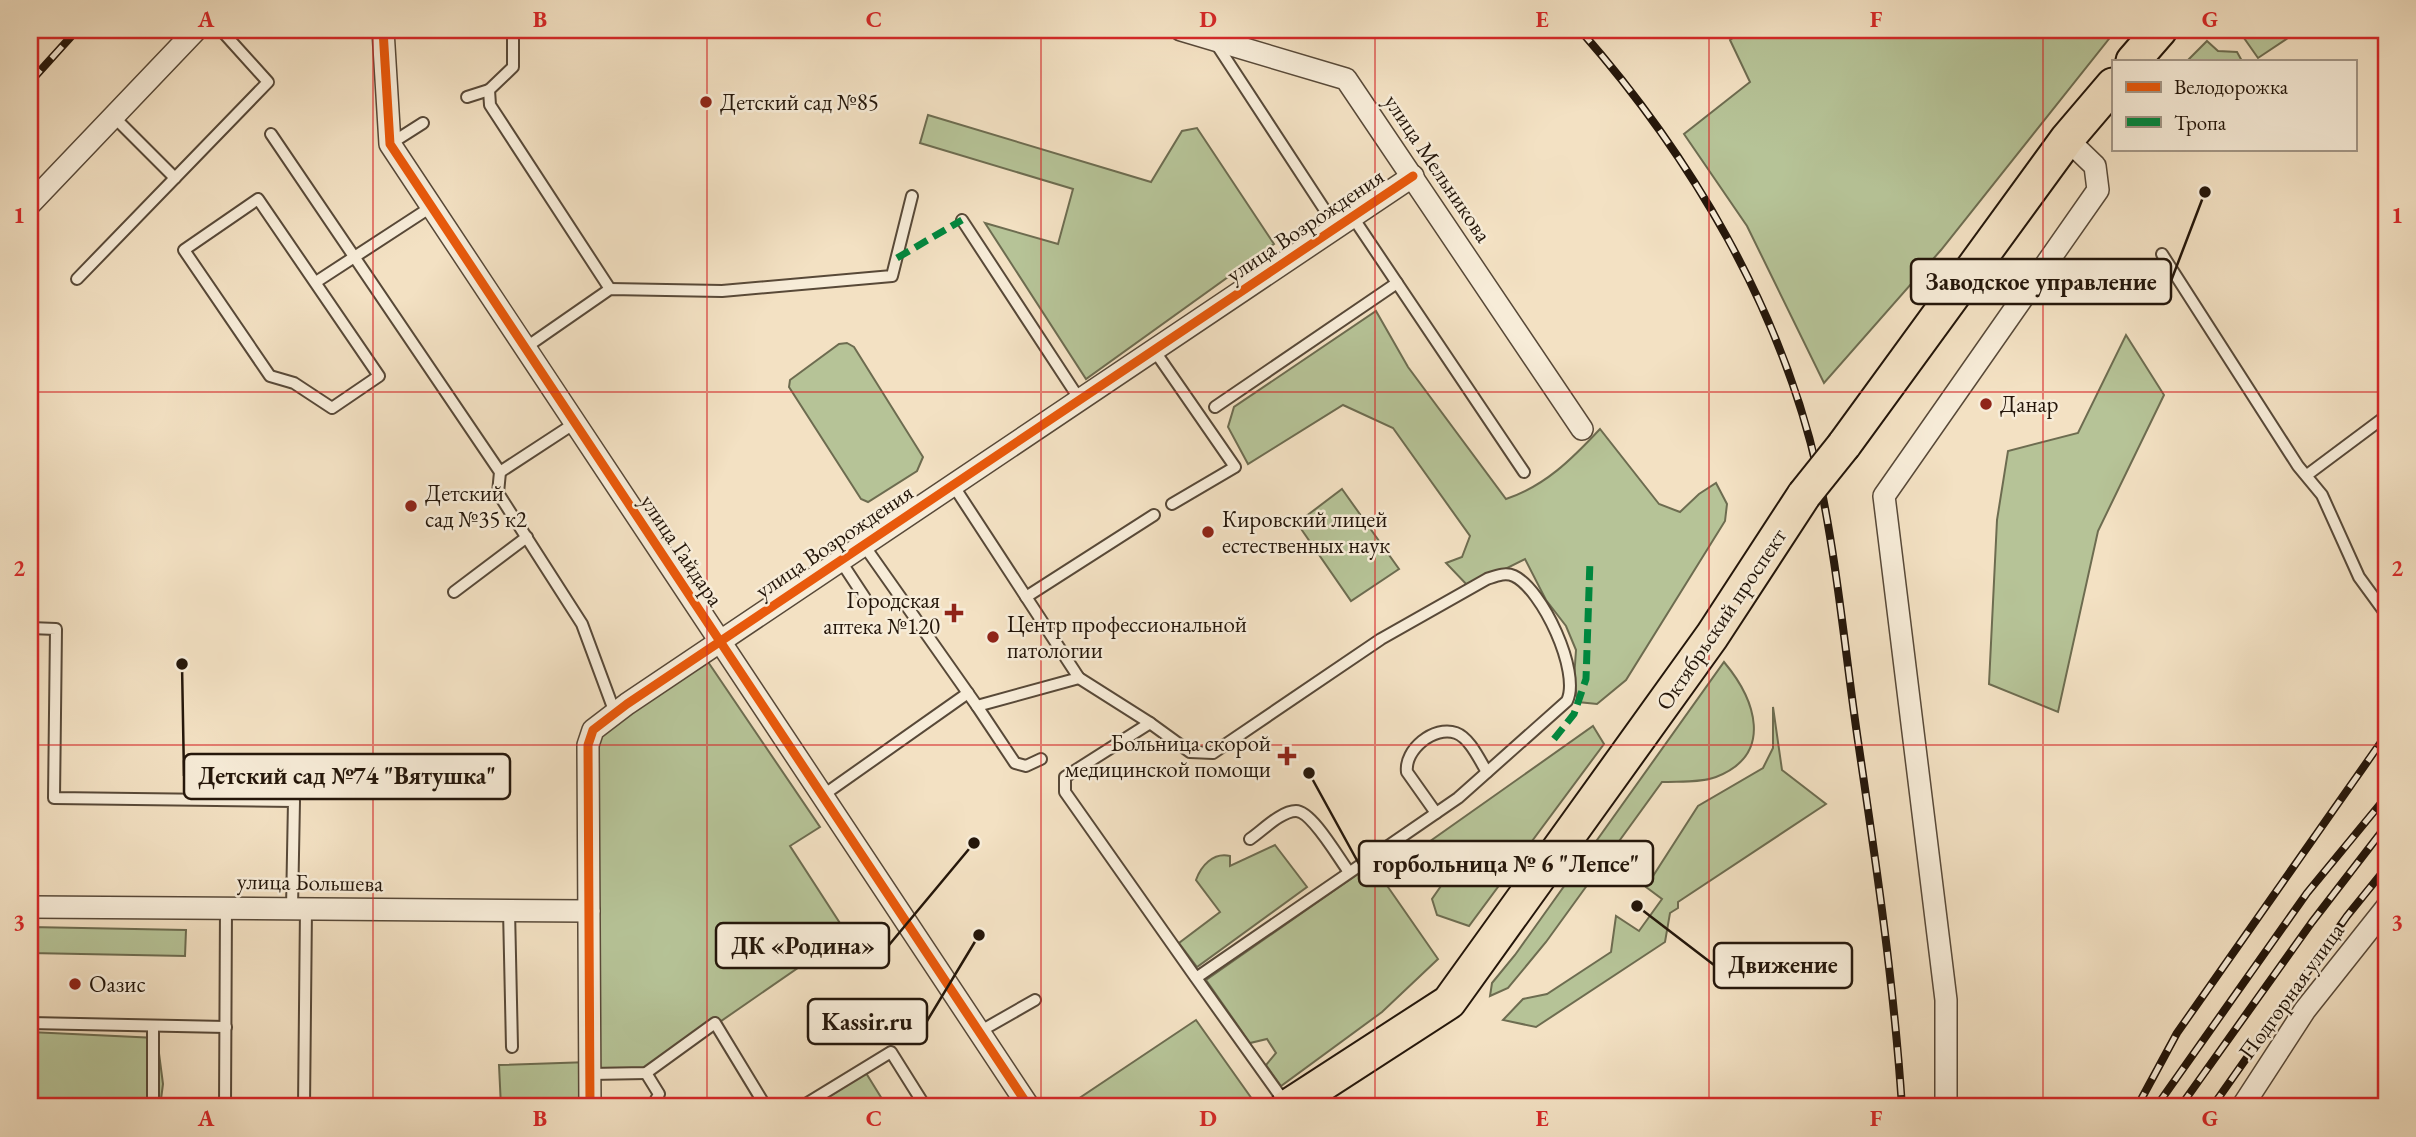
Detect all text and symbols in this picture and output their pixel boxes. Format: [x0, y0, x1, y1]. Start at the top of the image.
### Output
text: A [197, 4, 215, 34]
text: B [533, 4, 547, 34]
text: C [866, 4, 882, 34]
text: D [1199, 4, 1217, 34]
text: E [1535, 4, 1549, 34]
text: F [1870, 4, 1883, 34]
text: G [2202, 4, 2218, 34]
legend [2112, 60, 2356, 150]
text: Велодорожка [2174, 73, 2289, 100]
place label: Детский сад №85 [720, 87, 879, 117]
street label: улица Мельникова [1377, 88, 1499, 249]
marker: Детский сад №85 [698, 94, 714, 110]
text: Тропа [2174, 109, 2227, 136]
street label: улица Возрождения [1220, 161, 1390, 289]
text: 1 [13, 200, 25, 230]
text: 1 [2391, 200, 2403, 230]
callout: Заводское управление [1911, 259, 2171, 304]
text: Заводское управление [1925, 266, 2157, 298]
place label: Данар [2000, 389, 2059, 419]
marker: Данар [1978, 396, 1994, 412]
street label: улица Возрождения [749, 477, 919, 605]
place label: Детский сад №35 к2 [425, 478, 527, 534]
street label: улица Гайдара [633, 488, 731, 613]
marker: Детский сад №35 к2 [403, 498, 419, 514]
place label: Кировский лицей естественных наук [1222, 504, 1390, 560]
street label: Октябрьский проспект [1649, 522, 1793, 716]
marker: Кировский лицей естественных наук [1200, 524, 1216, 540]
text: 2 [13, 553, 25, 583]
text: 2 [2391, 553, 2403, 583]
place label: Городская аптека №120 [823, 585, 940, 641]
marker: Городская аптека №120 [946, 605, 962, 621]
place label: Центр профессиональной патологии [1007, 609, 1247, 665]
marker: Центр профессиональной патологии [985, 629, 1001, 645]
place label: Больница скорой медицинской помощи [1065, 728, 1271, 784]
marker: Больница скорой медицинской помощи [1277, 746, 1297, 766]
callout: Детский сад №74 "Вятушка" [184, 754, 510, 799]
text: Детский сад №74 "Вятушка" [198, 760, 496, 792]
callout: горбольница № 6 "Лепсе" [1359, 841, 1653, 886]
text: горбольница № 6 "Лепсе" [1373, 848, 1639, 879]
street label: улица Большева [237, 866, 384, 898]
text: 3 [13, 907, 25, 937]
text: 3 [2391, 907, 2403, 937]
street label: Подгорная улица [2231, 916, 2351, 1065]
callout: ДК «Родина» [716, 923, 889, 968]
text: ДК «Родина» [731, 930, 875, 961]
callout: Движение [1714, 943, 1852, 988]
text: Движение [1728, 949, 1838, 980]
place label: Оазис [89, 969, 146, 999]
marker: Оазис [67, 976, 83, 992]
callout: Kassir.ru [808, 999, 927, 1044]
text: Kassir.ru [822, 1006, 913, 1037]
text: A [197, 1103, 215, 1133]
text: B [533, 1103, 547, 1133]
text: C [866, 1103, 882, 1133]
text: D [1199, 1103, 1217, 1133]
text: E [1535, 1103, 1549, 1133]
text: F [1870, 1103, 1883, 1133]
text: G [2202, 1103, 2218, 1133]

